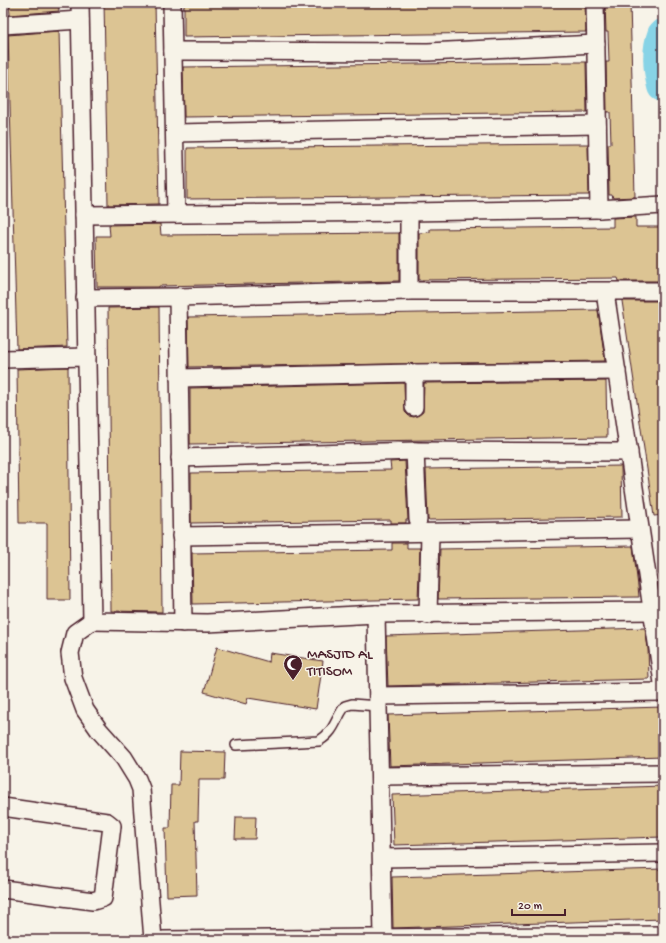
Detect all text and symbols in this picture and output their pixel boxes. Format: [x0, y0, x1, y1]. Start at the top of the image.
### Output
place label: MASJID AL TITISOM [306, 646, 373, 681]
mosque icon: MASJID AL TITISOM [282, 653, 304, 681]
scale bar [512, 891, 565, 917]
text: 20 m [518, 900, 543, 914]

